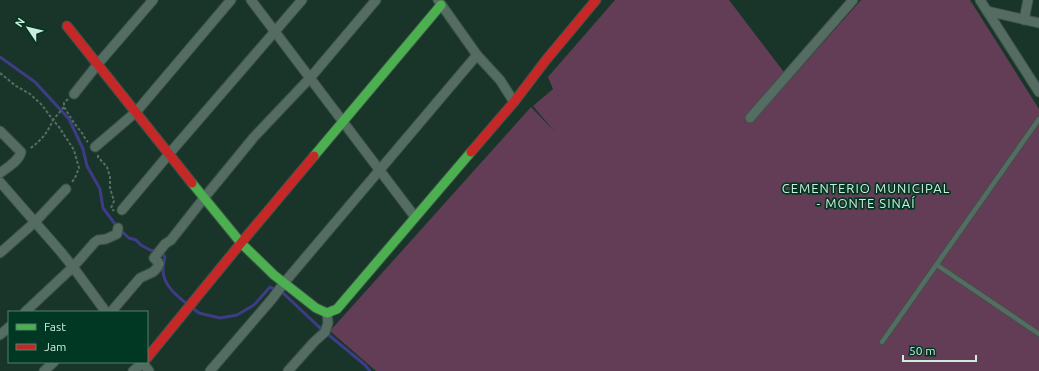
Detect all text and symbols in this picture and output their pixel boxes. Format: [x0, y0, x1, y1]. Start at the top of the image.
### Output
north arrow [8, 8, 48, 48]
text: N [13, 15, 27, 29]
district label: CEMENTERIO MUNICIPAL - MONTE SINAÍ [782, 181, 950, 210]
legend [8, 311, 148, 363]
text: Fast [44, 320, 66, 333]
scale bar [903, 337, 976, 363]
text: Jam [44, 340, 66, 353]
text: 50 m [909, 344, 936, 357]

